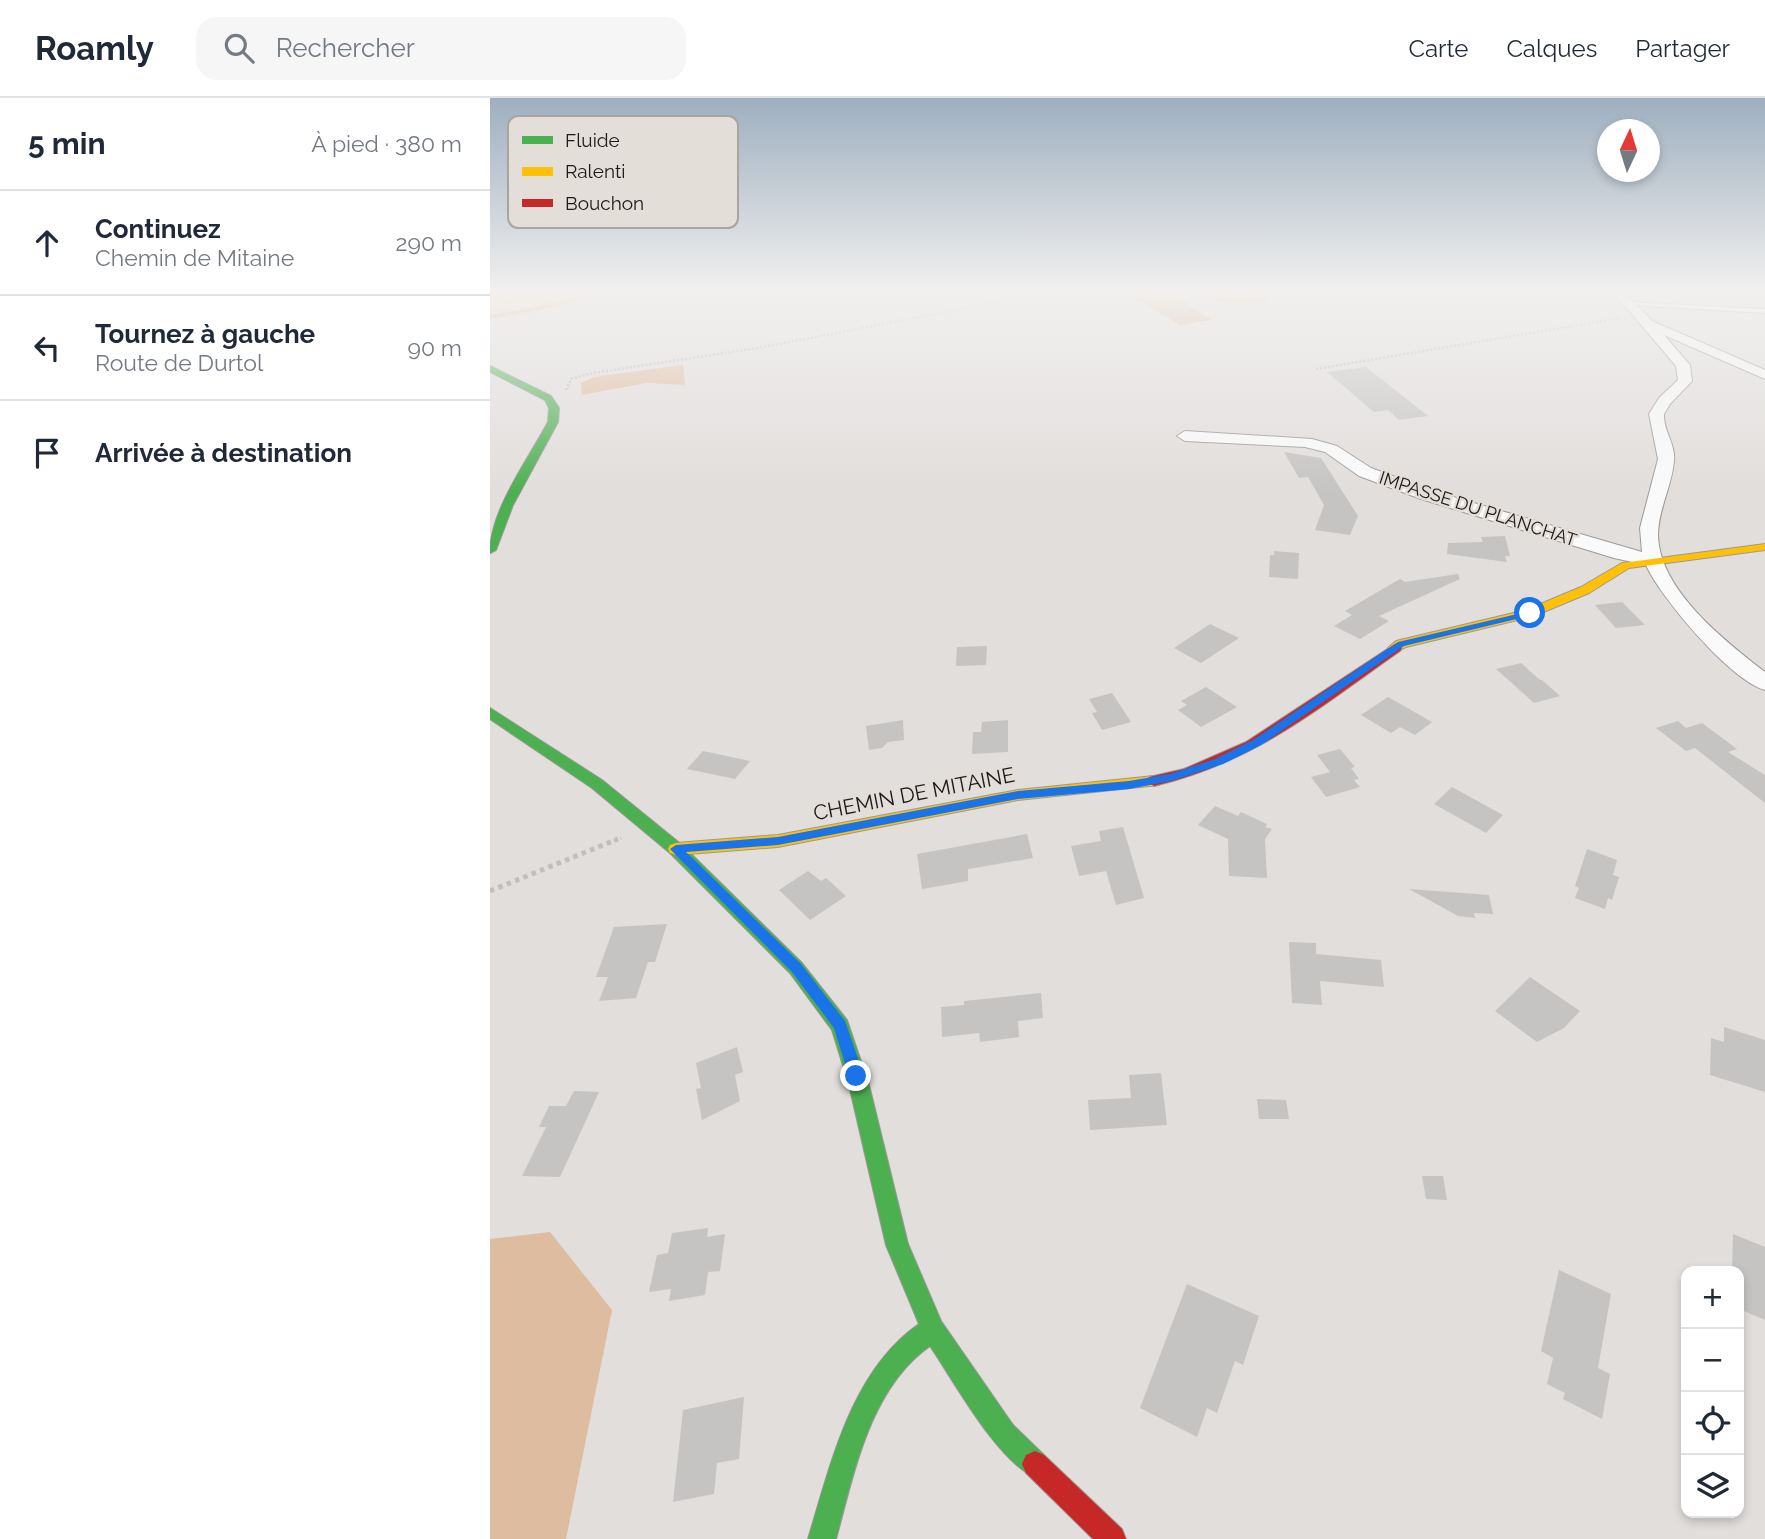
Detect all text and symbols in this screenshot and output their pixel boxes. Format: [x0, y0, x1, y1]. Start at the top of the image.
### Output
search box [196, 17, 686, 80]
text: Roamly [35, 29, 154, 68]
icon: search [220, 29, 258, 67]
text: Rechercher [276, 33, 415, 63]
text: Carte [1409, 34, 1468, 63]
text: Calques [1506, 34, 1597, 63]
text: Partager [1635, 34, 1730, 63]
legend [508, 116, 738, 228]
north arrow [1597, 119, 1660, 182]
text: 5 min [28, 126, 106, 161]
text: Fluide [565, 129, 620, 151]
text: À pied · 380 m [311, 130, 462, 157]
text: Ralenti [565, 160, 625, 182]
text: Bouchon [565, 192, 644, 214]
text: Continuez [95, 214, 221, 244]
icon: ahead [28, 224, 66, 262]
text: 290 m [395, 229, 462, 256]
text: Chemin de Mitaine [95, 244, 294, 271]
text: Tournez à gauche [95, 319, 315, 349]
icon: left [28, 329, 66, 367]
text: 90 m [407, 334, 462, 361]
text: Route de Durtol [95, 349, 263, 376]
icon: arrive [28, 434, 66, 472]
text: Arrivée à destination [95, 438, 352, 468]
street label: IMPASSE DU PLANCHAT [1377, 467, 1580, 550]
route start [1514, 597, 1545, 628]
street label: CHEMIN DE MITAINE [811, 762, 1017, 825]
route end [840, 1060, 871, 1091]
map controls [1681, 1266, 1744, 1518]
button: + [1681, 1266, 1744, 1329]
button: − [1681, 1329, 1744, 1392]
button: locate [1681, 1392, 1744, 1455]
button: layers [1681, 1455, 1744, 1518]

